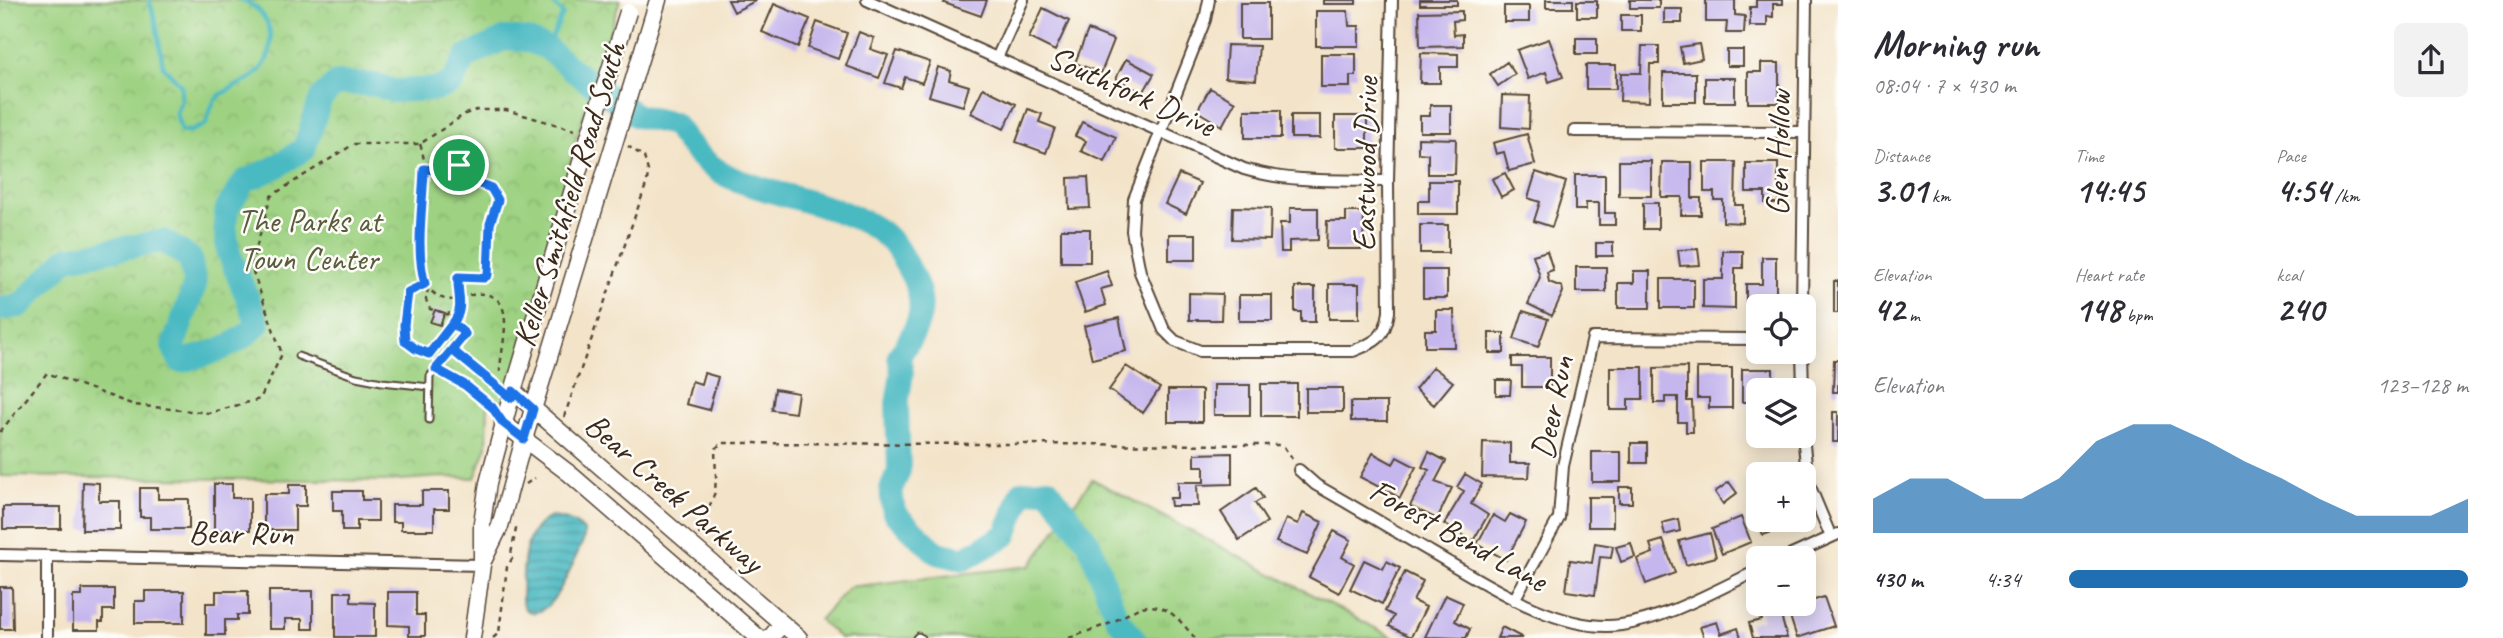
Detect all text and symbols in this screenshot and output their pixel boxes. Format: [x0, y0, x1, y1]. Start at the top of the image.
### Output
text: Morning run [1873, 21, 2039, 68]
button: share [2394, 23, 2468, 97]
street label: Keller Smithfield Road South [503, 35, 636, 352]
street label: Southfork Drive [1042, 36, 1223, 147]
text: 08:04 · 7 × 430 m [1873, 71, 2016, 100]
street label: Eastwood Drive [1342, 74, 1388, 251]
street label: Glen Hollow [1756, 87, 1800, 216]
pin [429, 135, 489, 195]
text: Distance [1873, 144, 1930, 168]
text: Time [2075, 144, 2104, 168]
text: Pace [2276, 144, 2306, 168]
icon: arrive [440, 146, 478, 184]
text: 3.01 [1873, 168, 1927, 213]
text: 14:45 [2075, 168, 2144, 213]
text: 4:54 [2276, 168, 2330, 213]
text: km [1927, 184, 1950, 208]
text: /km [2330, 184, 2359, 208]
park label: The Parks at Town Center [237, 200, 384, 280]
text: Elevation [1873, 263, 1931, 287]
text: Heart rate [2075, 263, 2144, 287]
text: kcal [2276, 263, 2301, 287]
text: 42 [1873, 287, 1905, 332]
text: 148 [2075, 287, 2122, 332]
text: 240 [2276, 287, 2324, 332]
map controls [1746, 294, 1816, 616]
button: locate [1746, 294, 1816, 364]
text: m [1905, 303, 1920, 327]
text: bpm [2122, 303, 2153, 327]
street label: Deer Run [1521, 352, 1583, 463]
text: Elevation [1873, 371, 1944, 400]
text: 123–128 m [2377, 371, 2468, 400]
button: layers [1746, 378, 1816, 448]
street label: Bear Creek Parkway [576, 404, 775, 584]
button: + [1746, 462, 1816, 532]
street label: Forest Bend Lane [1362, 469, 1557, 602]
street label: Bear Run [188, 511, 294, 555]
button: − [1746, 546, 1816, 616]
text: 430 m [1873, 565, 1923, 594]
text: 4:34 [1985, 565, 2021, 594]

